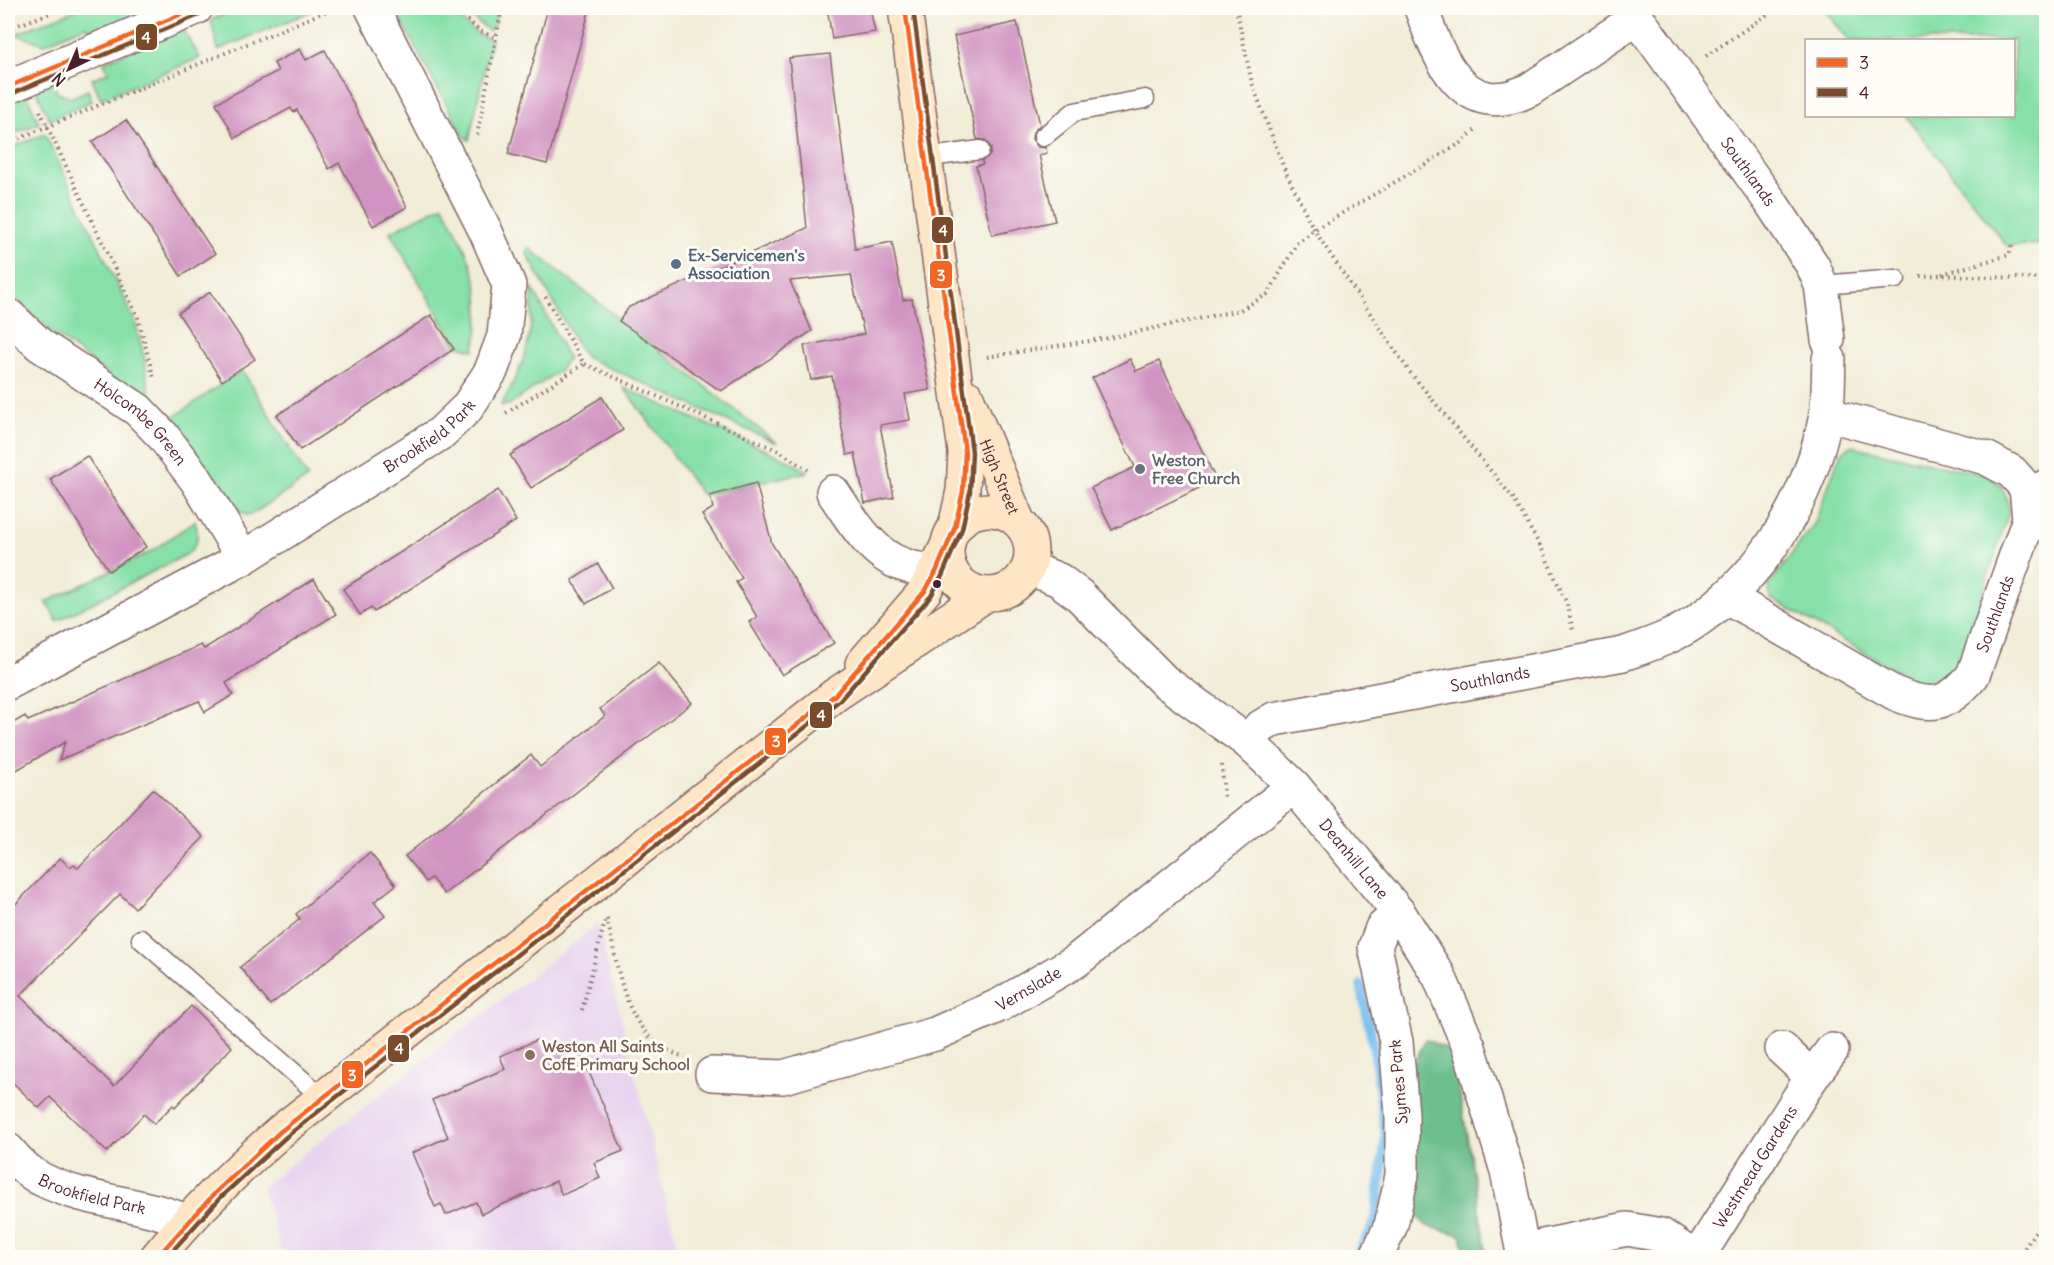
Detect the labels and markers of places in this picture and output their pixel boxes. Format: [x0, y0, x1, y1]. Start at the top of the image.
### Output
place label: Ex-Servicemen's Association [688, 245, 805, 283]
marker: Ex-Servicemen's Association [669, 257, 683, 271]
place label: Weston Free Church [1152, 450, 1240, 488]
marker: Weston Free Church [1133, 462, 1147, 476]
unlabelled marker [931, 578, 943, 590]
place label: Weston All Saints CofE Primary School [542, 1036, 690, 1075]
marker: Weston All Saints CofE Primary School [523, 1048, 537, 1062]

